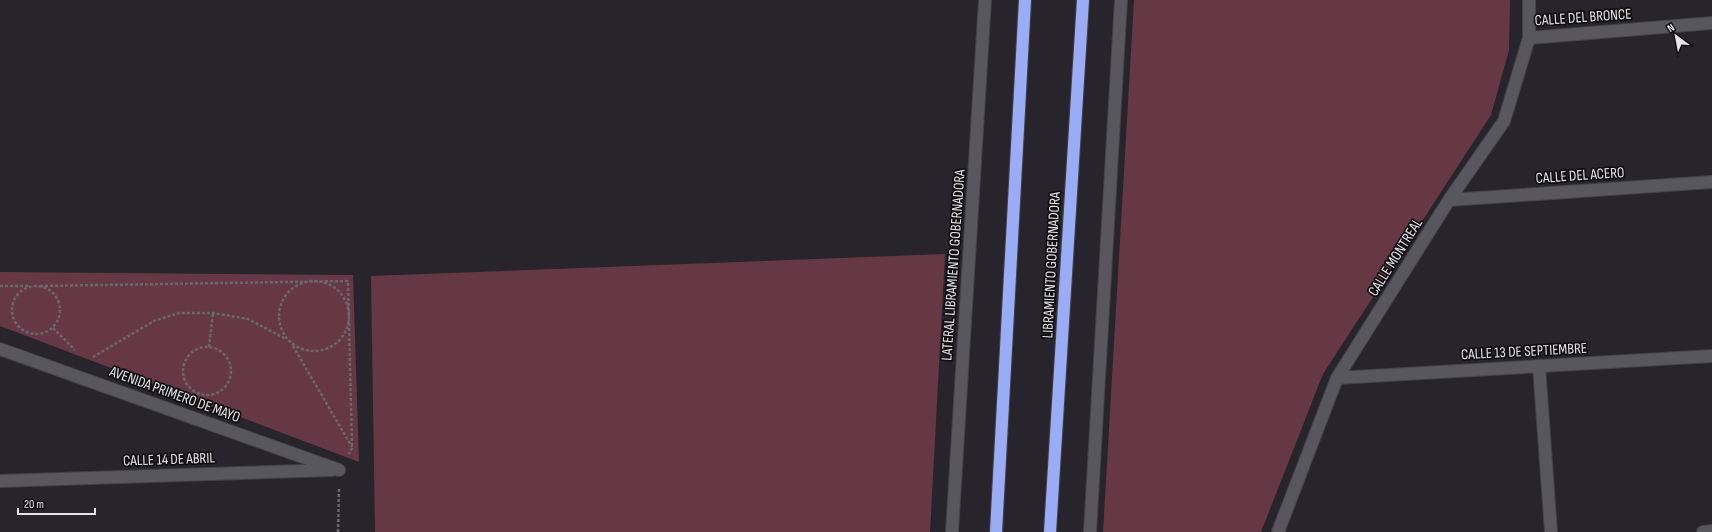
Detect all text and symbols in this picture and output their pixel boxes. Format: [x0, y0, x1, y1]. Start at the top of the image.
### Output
street label: CALLE DEL BRONCE [1534, 5, 1632, 30]
north arrow [1656, 16, 1696, 56]
text: N [1665, 21, 1677, 35]
street label: CALLE DEL ACERO [1535, 163, 1625, 188]
street label: LATERAL LIBRAMIENTO GOBERNADORA [937, 168, 970, 361]
street label: LIBRAMIENTO GOBERNADORA [1038, 191, 1065, 339]
street label: CALLE MONTREAL [1364, 214, 1427, 300]
street label: CALLE 13 DE SEPTIEMBRE [1461, 339, 1588, 364]
street label: AVENIDA PRIMERO DE MAYO [106, 362, 243, 427]
street label: CALLE 14 DE ABRIL [123, 448, 216, 471]
scale bar [18, 490, 95, 516]
text: 20 m [24, 497, 44, 512]

